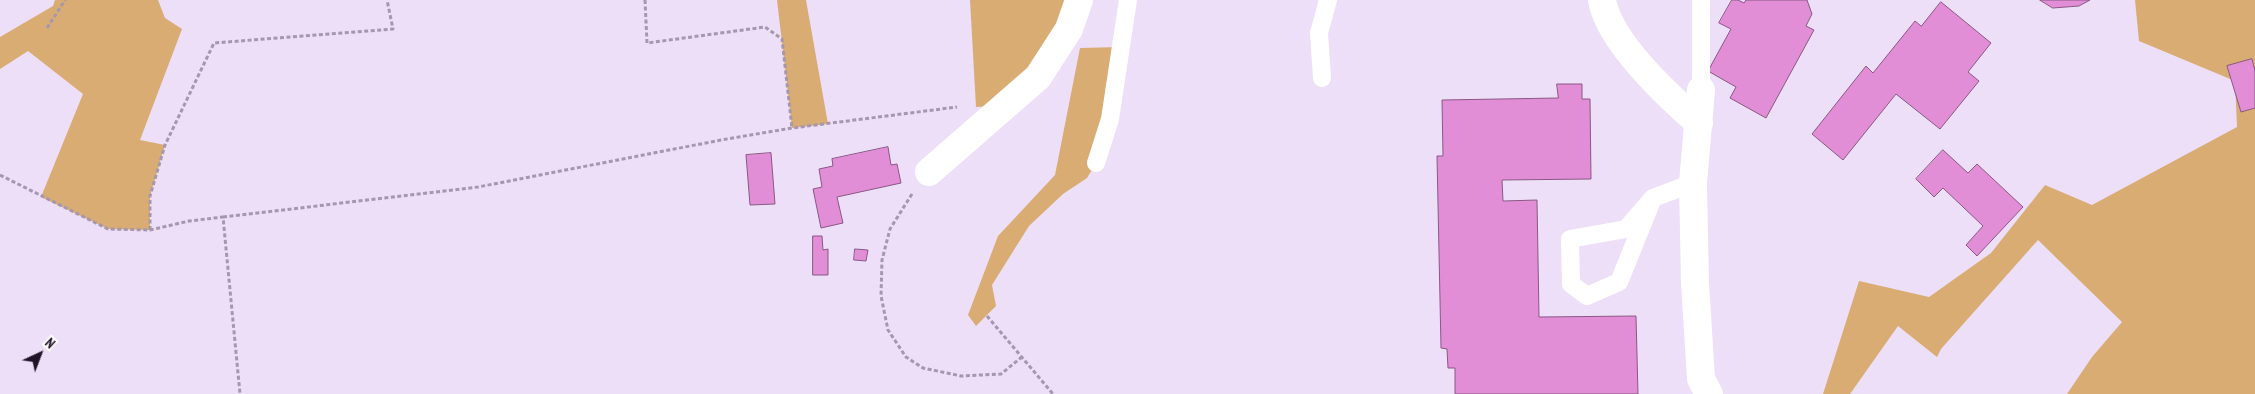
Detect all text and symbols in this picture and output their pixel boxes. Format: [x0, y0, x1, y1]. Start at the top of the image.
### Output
north arrow [15, 329, 65, 379]
text: N [41, 334, 59, 352]

